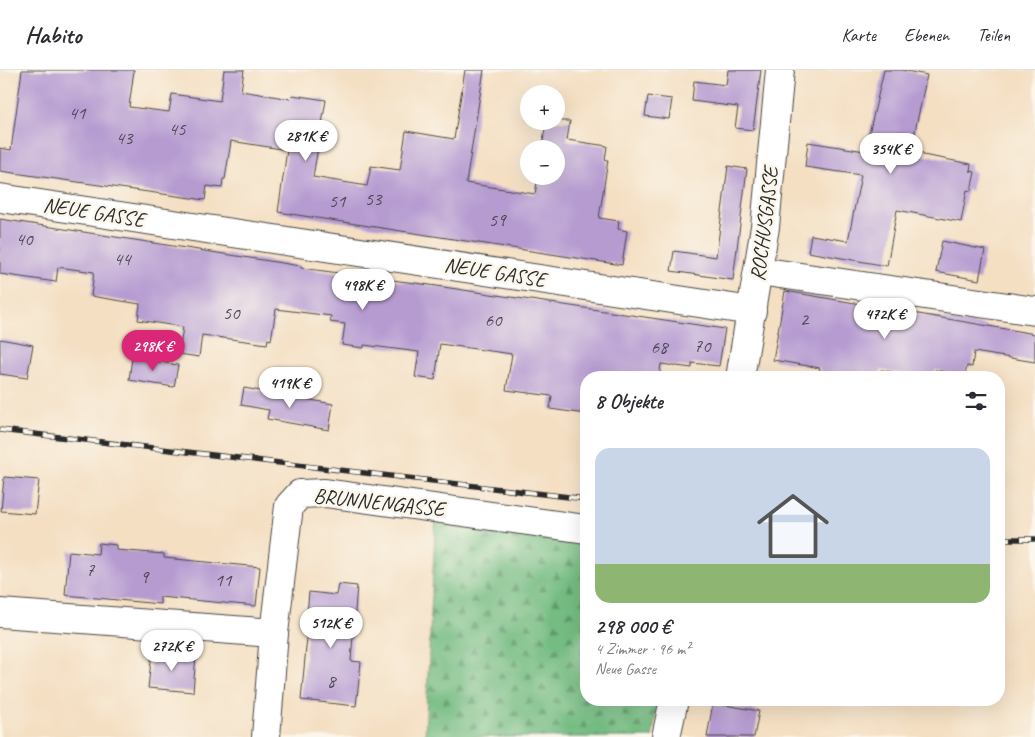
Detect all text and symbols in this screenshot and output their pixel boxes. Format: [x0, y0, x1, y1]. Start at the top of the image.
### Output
text: Habito [25, 20, 81, 50]
text: Karte [841, 24, 876, 46]
text: Ebenen [904, 24, 949, 46]
text: Teilen [977, 24, 1010, 46]
map controls [520, 85, 565, 185]
button: + [520, 85, 565, 130]
house number: 41 [68, 101, 87, 125]
house number: 45 [168, 117, 187, 141]
pin: 281K € [265, 119, 347, 162]
house number: 43 [115, 126, 134, 150]
text: 281K € [286, 126, 326, 146]
pin: 354K € [850, 132, 932, 175]
text: 354K € [871, 139, 911, 159]
button: − [520, 140, 565, 185]
street label: ROCHUSGASSE [744, 163, 784, 283]
house number: 53 [364, 187, 383, 211]
house number: 51 [328, 189, 347, 213]
street label: NEUE GASSE [42, 191, 149, 233]
house number: 59 [488, 208, 507, 232]
house number: 40 [15, 227, 34, 251]
house number: 44 [113, 247, 133, 271]
street label: NEUE GASSE [443, 251, 550, 293]
pin: 498K € [322, 268, 404, 311]
text: 498K € [343, 275, 383, 295]
pin: 472K € [844, 298, 926, 340]
house number: 50 [222, 301, 241, 325]
text: 472K € [865, 304, 905, 324]
house number: 2 [800, 307, 810, 331]
house number: 60 [484, 308, 503, 332]
pin: 298K € [112, 330, 194, 372]
house number: 70 [693, 334, 712, 358]
house number: 68 [650, 335, 670, 359]
text: 298K € [133, 336, 173, 356]
pin: 419K € [249, 366, 331, 409]
text: 419K € [270, 373, 310, 393]
icon: filters [962, 387, 990, 415]
text: 8 Objekte [595, 388, 663, 414]
icon: home [748, 481, 838, 571]
street label: BRUNNENGASSE [312, 482, 448, 522]
house number: 7 [86, 558, 96, 582]
house number: 9 [140, 565, 150, 589]
house number: 11 [214, 568, 233, 592]
pin: 512K € [290, 606, 372, 649]
text: 512K € [311, 613, 351, 633]
text: 298 000 € [595, 613, 671, 639]
pin: 272K € [131, 630, 213, 672]
text: 272K € [152, 636, 192, 656]
text: 4 Zimmer · 96 m² [595, 639, 690, 659]
text: Neue Gasse [595, 659, 656, 679]
house number: 8 [327, 669, 338, 693]

